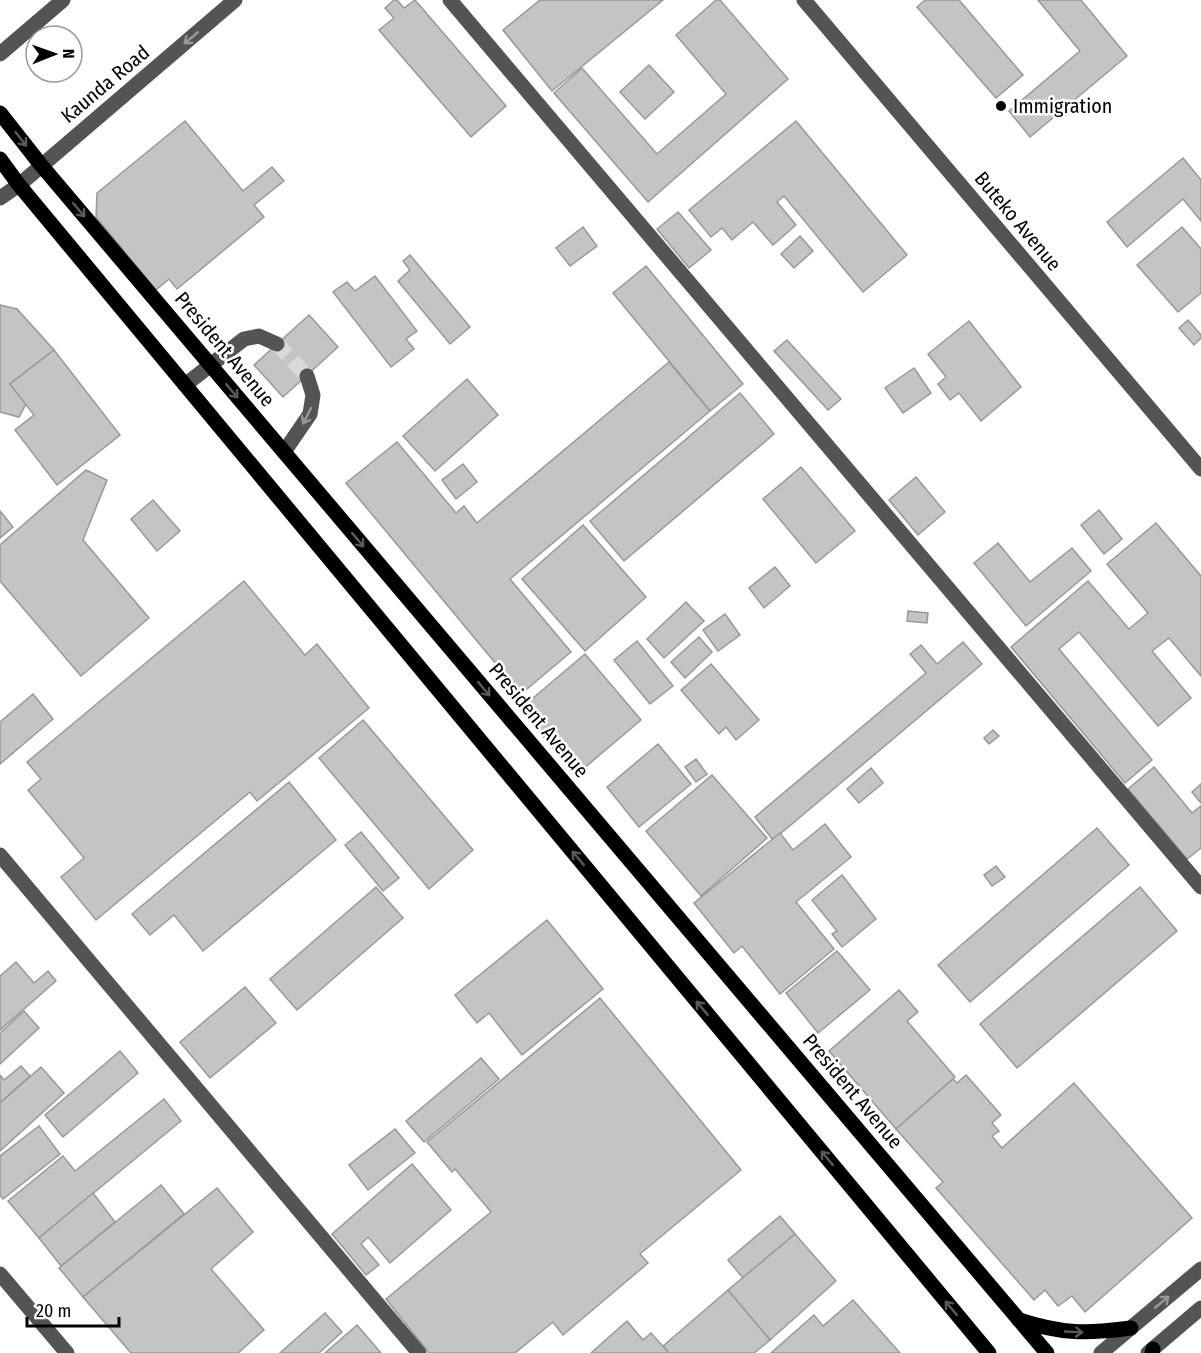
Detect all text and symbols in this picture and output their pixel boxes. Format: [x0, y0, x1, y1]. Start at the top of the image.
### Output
north arrow [24, 24, 84, 84]
one-way arrow [184, 31, 199, 45]
street label: Kaunda Road [56, 40, 154, 128]
text: N [59, 49, 78, 59]
place label: Immigration [1013, 94, 1112, 118]
marker: Immigration [994, 99, 1008, 113]
one-way arrow [14, 131, 27, 147]
street label: Buteko Avenue [970, 167, 1066, 275]
one-way arrow [72, 202, 86, 217]
street label: President Avenue [170, 287, 280, 411]
one-way arrow [225, 383, 239, 398]
one-way arrow [300, 407, 312, 425]
one-way arrow [351, 532, 365, 547]
street label: President Avenue [484, 658, 594, 782]
one-way arrow [477, 681, 491, 696]
one-way arrow [571, 850, 584, 866]
one-way arrow [695, 1001, 709, 1016]
street label: President Avenue [798, 1029, 908, 1153]
one-way arrow [820, 1150, 833, 1166]
scale bar [27, 1290, 118, 1328]
one-way arrow [1154, 1295, 1169, 1309]
text: 20 m [36, 1300, 71, 1322]
one-way arrow [944, 1301, 958, 1316]
one-way arrow [1064, 1327, 1084, 1338]

